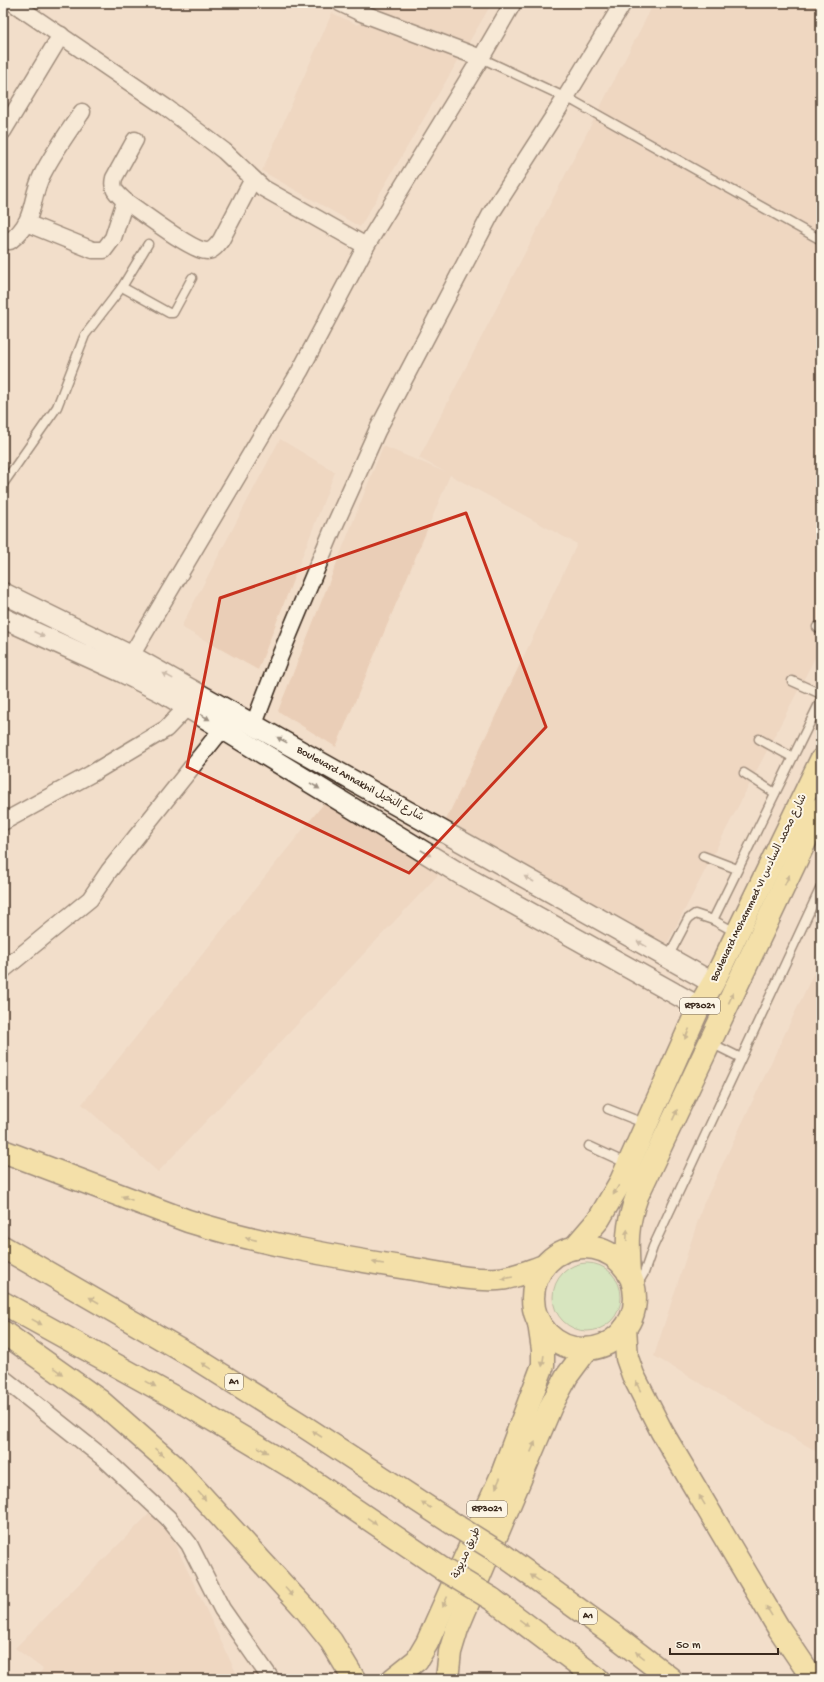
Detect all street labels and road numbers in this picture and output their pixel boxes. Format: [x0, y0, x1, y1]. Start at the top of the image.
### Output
street label: Boulevard Annakhil شارع النخيل [293, 743, 426, 825]
street label: Boulevard Mohammed VI شارع محمد السادس [707, 792, 811, 985]
road number: RP3021 [680, 998, 720, 1014]
road number: A1 [225, 1374, 243, 1390]
road number: RP3021 [467, 1501, 507, 1517]
street label: طريق مديونة [449, 1525, 484, 1581]
road number: A1 [579, 1608, 597, 1624]

